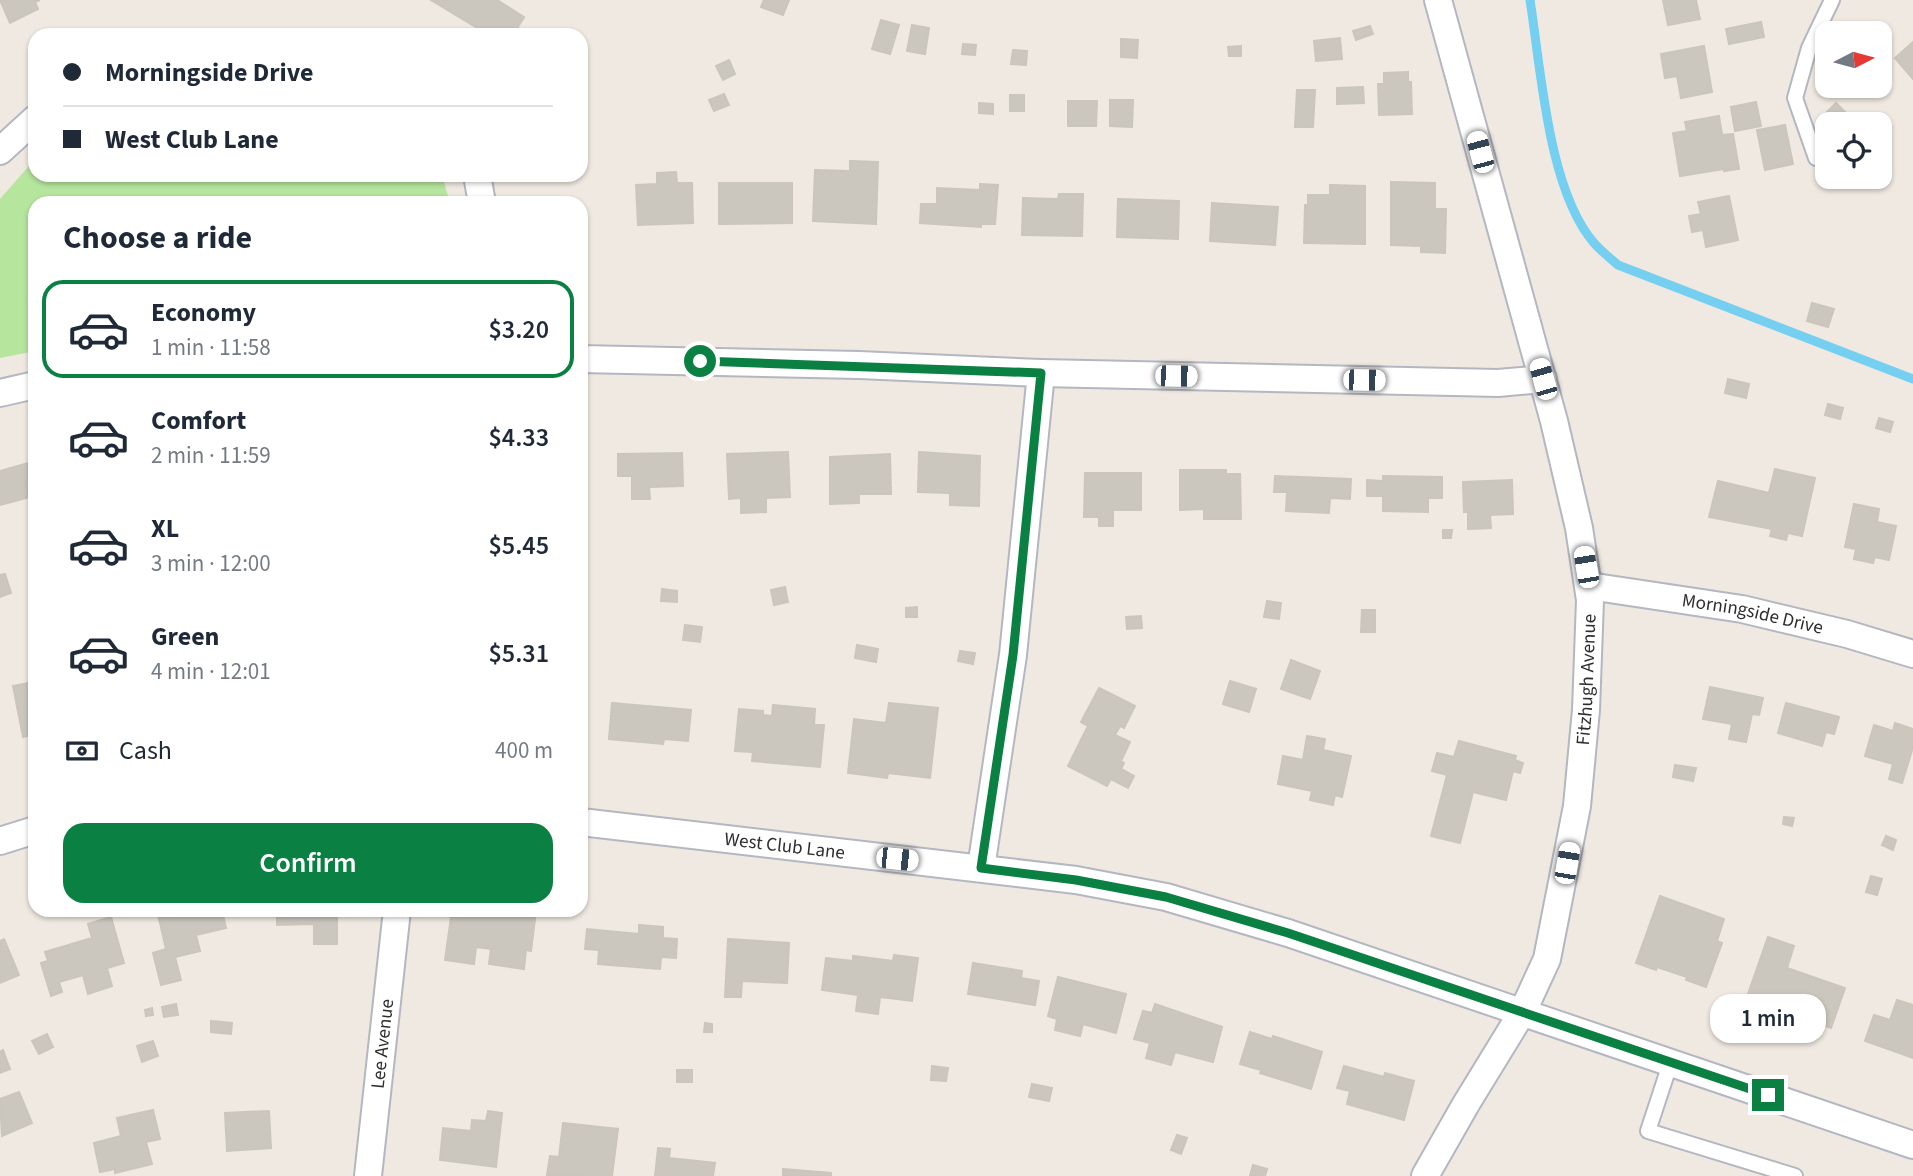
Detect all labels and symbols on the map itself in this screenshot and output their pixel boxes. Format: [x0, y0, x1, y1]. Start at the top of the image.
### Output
north arrow [1815, 21, 1892, 98]
car [1465, 129, 1496, 175]
route start [684, 345, 716, 377]
car [1528, 356, 1559, 402]
car [1155, 365, 1198, 387]
car [1343, 369, 1386, 391]
car [1573, 544, 1600, 590]
street label: Morningside Drive [1680, 587, 1826, 641]
street label: Fitzhugh Avenue [1569, 613, 1603, 746]
street label: West Club Lane [723, 825, 846, 866]
car [1554, 840, 1581, 886]
car [876, 846, 919, 872]
callout: 1 min [1710, 993, 1826, 1042]
street label: Lee Avenue [364, 997, 401, 1090]
route end [1752, 1079, 1784, 1111]

